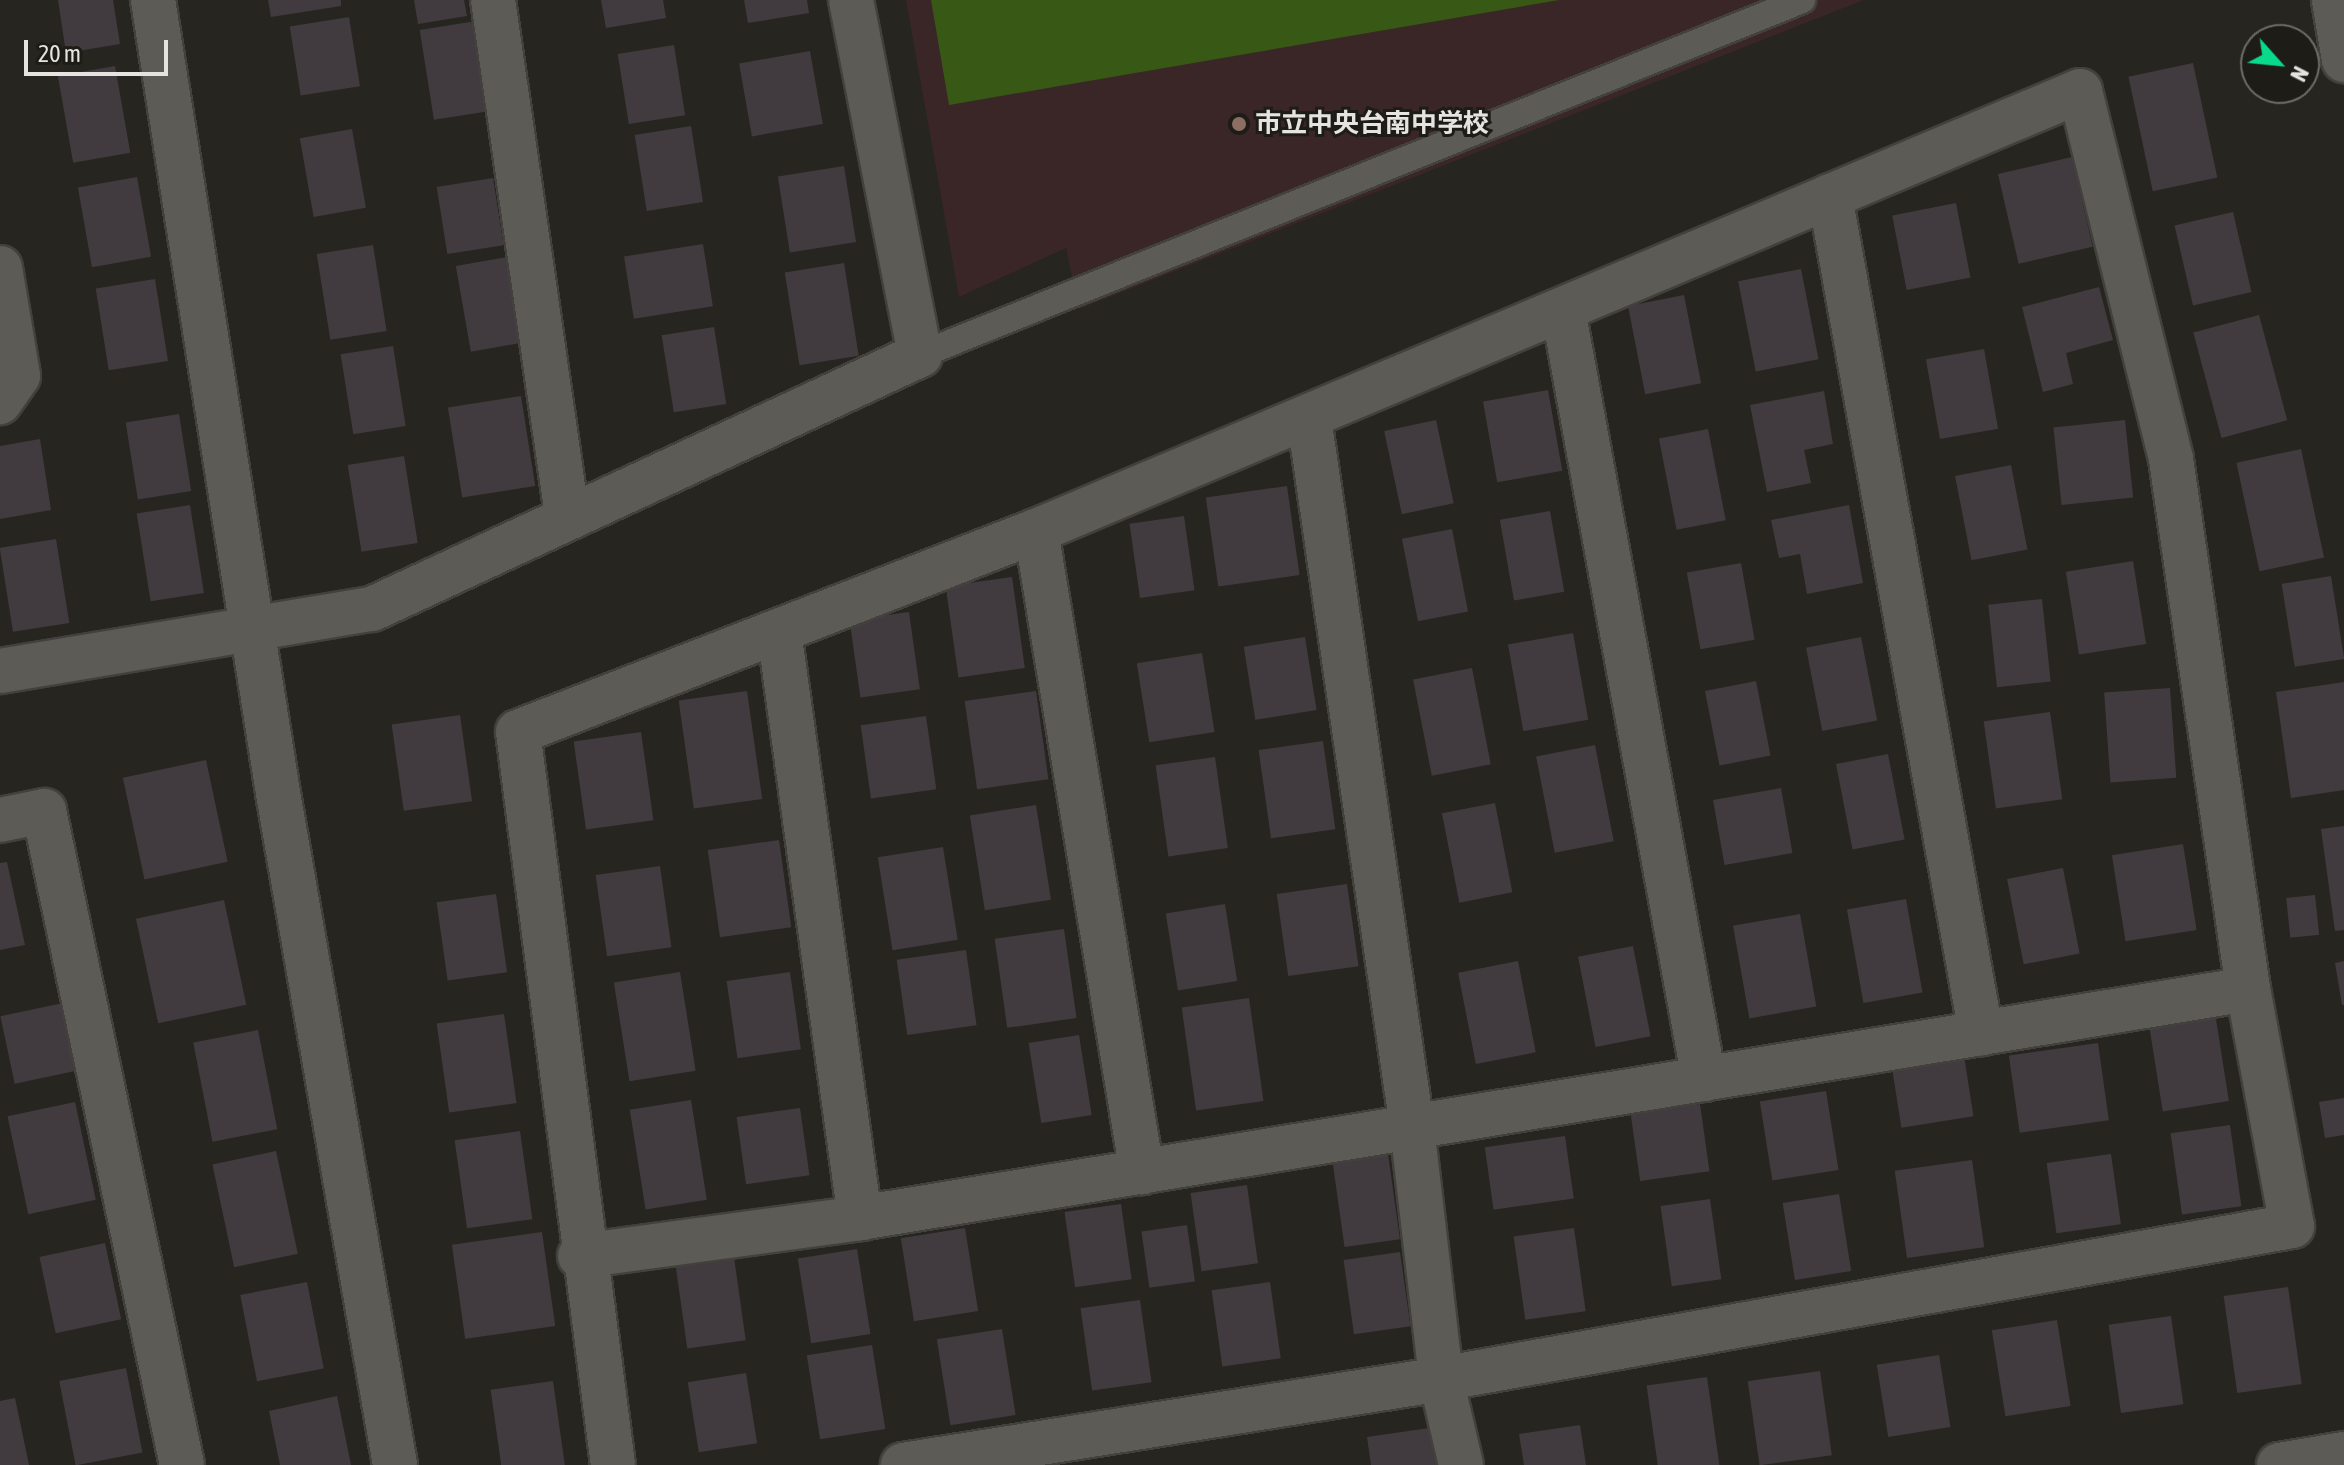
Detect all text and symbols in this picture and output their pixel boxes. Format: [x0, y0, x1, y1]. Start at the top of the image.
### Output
scale bar [28, 24, 172, 74]
north arrow [2240, 24, 2320, 104]
text: 20 m [38, 40, 81, 67]
text: N [2285, 62, 2314, 86]
place label: 市立中央台南中学校 [1255, 108, 1489, 140]
marker: 市立中央台南中学校 [1230, 115, 1248, 133]

